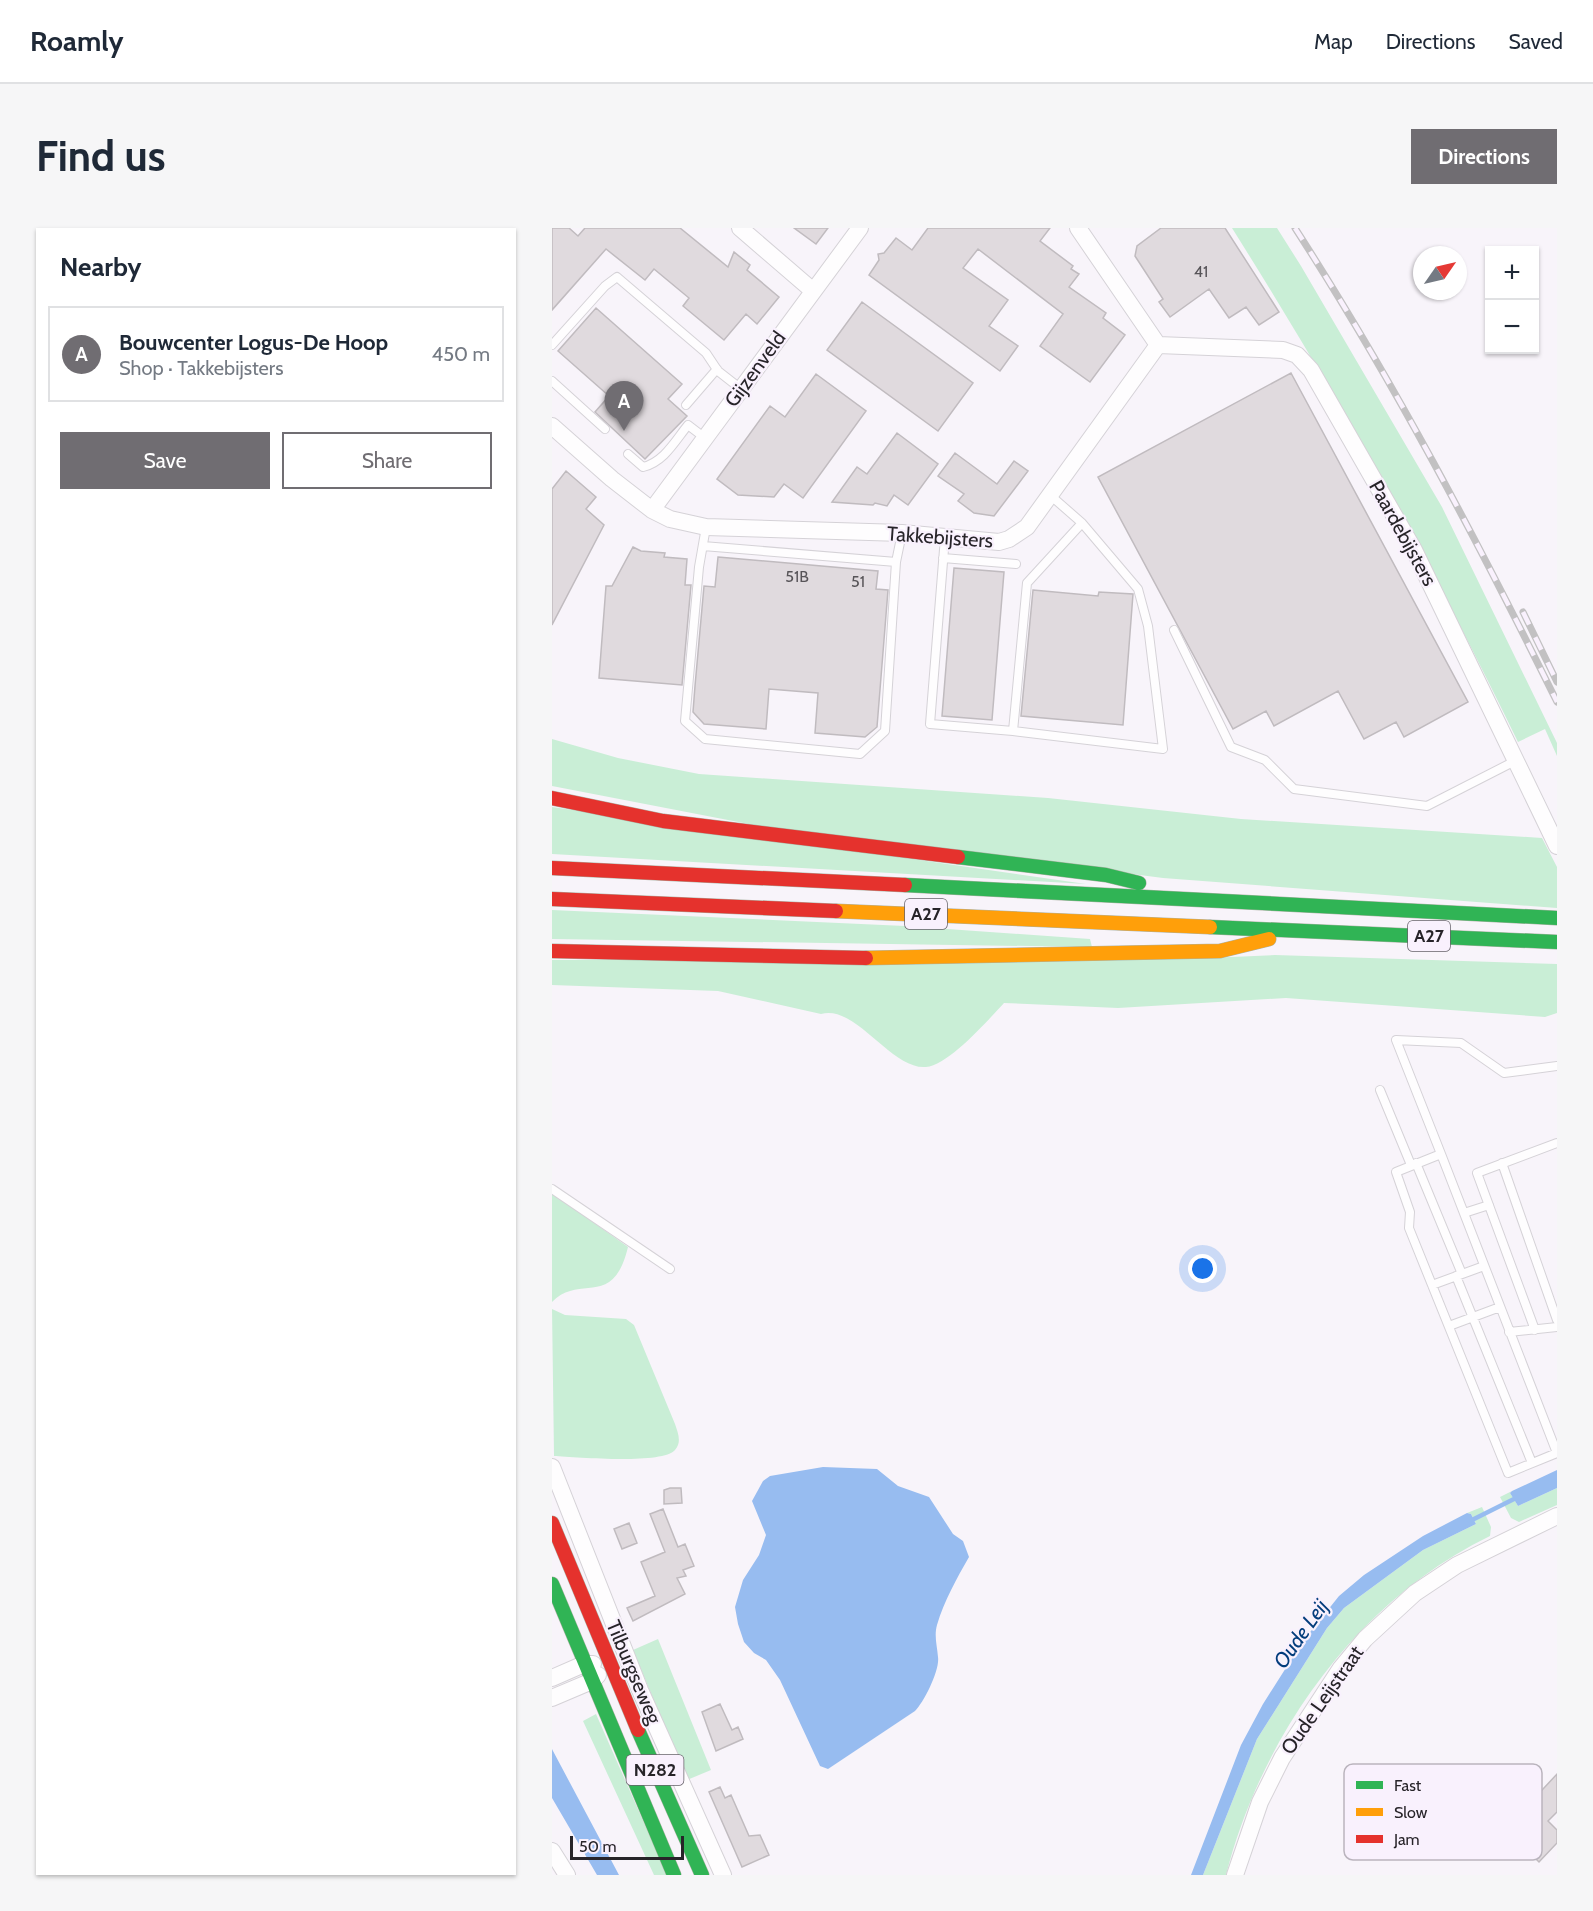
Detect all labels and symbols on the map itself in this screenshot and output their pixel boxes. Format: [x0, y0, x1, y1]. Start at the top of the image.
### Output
north arrow [1413, 246, 1467, 300]
house number: 41 [1194, 262, 1208, 281]
street label: Gijzenveld [719, 326, 791, 412]
pin: A [604, 382, 644, 431]
street label: Paardebijsters [1364, 476, 1442, 590]
street label: Takkebijsters [886, 521, 994, 553]
house number: 51B [785, 567, 809, 586]
house number: 51 [851, 572, 865, 591]
road number: A27 [905, 899, 947, 929]
road number: A27 [1408, 921, 1450, 951]
your location [1188, 1254, 1217, 1283]
water label: Oude Leij [1268, 1594, 1334, 1673]
street label: Tilburgseweg [601, 1617, 667, 1728]
street label: Oude Leijstraat [1276, 1641, 1368, 1759]
road number: N282 [626, 1755, 684, 1785]
legend [1344, 1764, 1542, 1860]
text: Fast [1394, 1776, 1422, 1795]
text: Slow [1394, 1803, 1428, 1822]
text: Jam [1393, 1830, 1420, 1849]
scale bar [570, 1833, 684, 1860]

